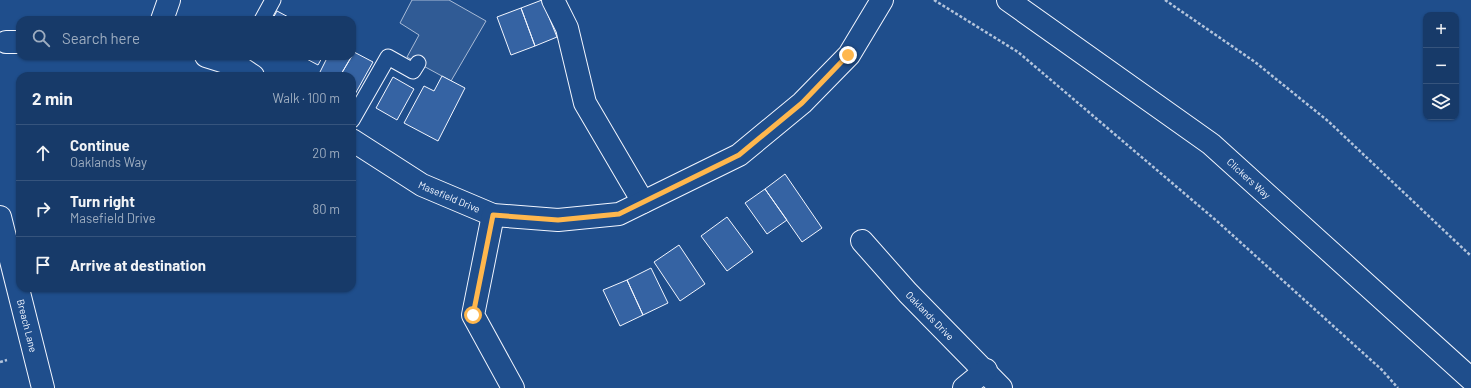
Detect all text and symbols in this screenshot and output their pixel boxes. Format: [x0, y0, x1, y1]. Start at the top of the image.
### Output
map controls [1423, 12, 1459, 120]
button: + [1423, 12, 1459, 48]
search box [16, 16, 356, 60]
icon: search [30, 27, 52, 49]
text: Search here [62, 29, 140, 47]
route end [839, 46, 857, 64]
button: − [1423, 48, 1459, 84]
button: layers [1423, 84, 1459, 120]
text: 2 min [32, 88, 73, 108]
text: Walk · 100 m [273, 90, 340, 106]
text: Continue [70, 136, 130, 154]
icon: ahead [32, 142, 54, 164]
text: 20 m [312, 145, 340, 161]
text: Oaklands Way [70, 154, 147, 170]
street label: Clickers Way [1225, 155, 1274, 201]
street label: Masefield Drive [417, 178, 482, 215]
text: Turn right [70, 192, 135, 210]
icon: right [32, 198, 54, 220]
text: 80 m [313, 201, 340, 217]
text: Masefield Drive [70, 210, 156, 226]
icon: arrive [32, 254, 54, 276]
text: Arrive at destination [70, 256, 206, 274]
street label: Oaklands Drive [904, 289, 957, 343]
street label: Breach Lane [15, 298, 40, 353]
route start [464, 306, 482, 324]

